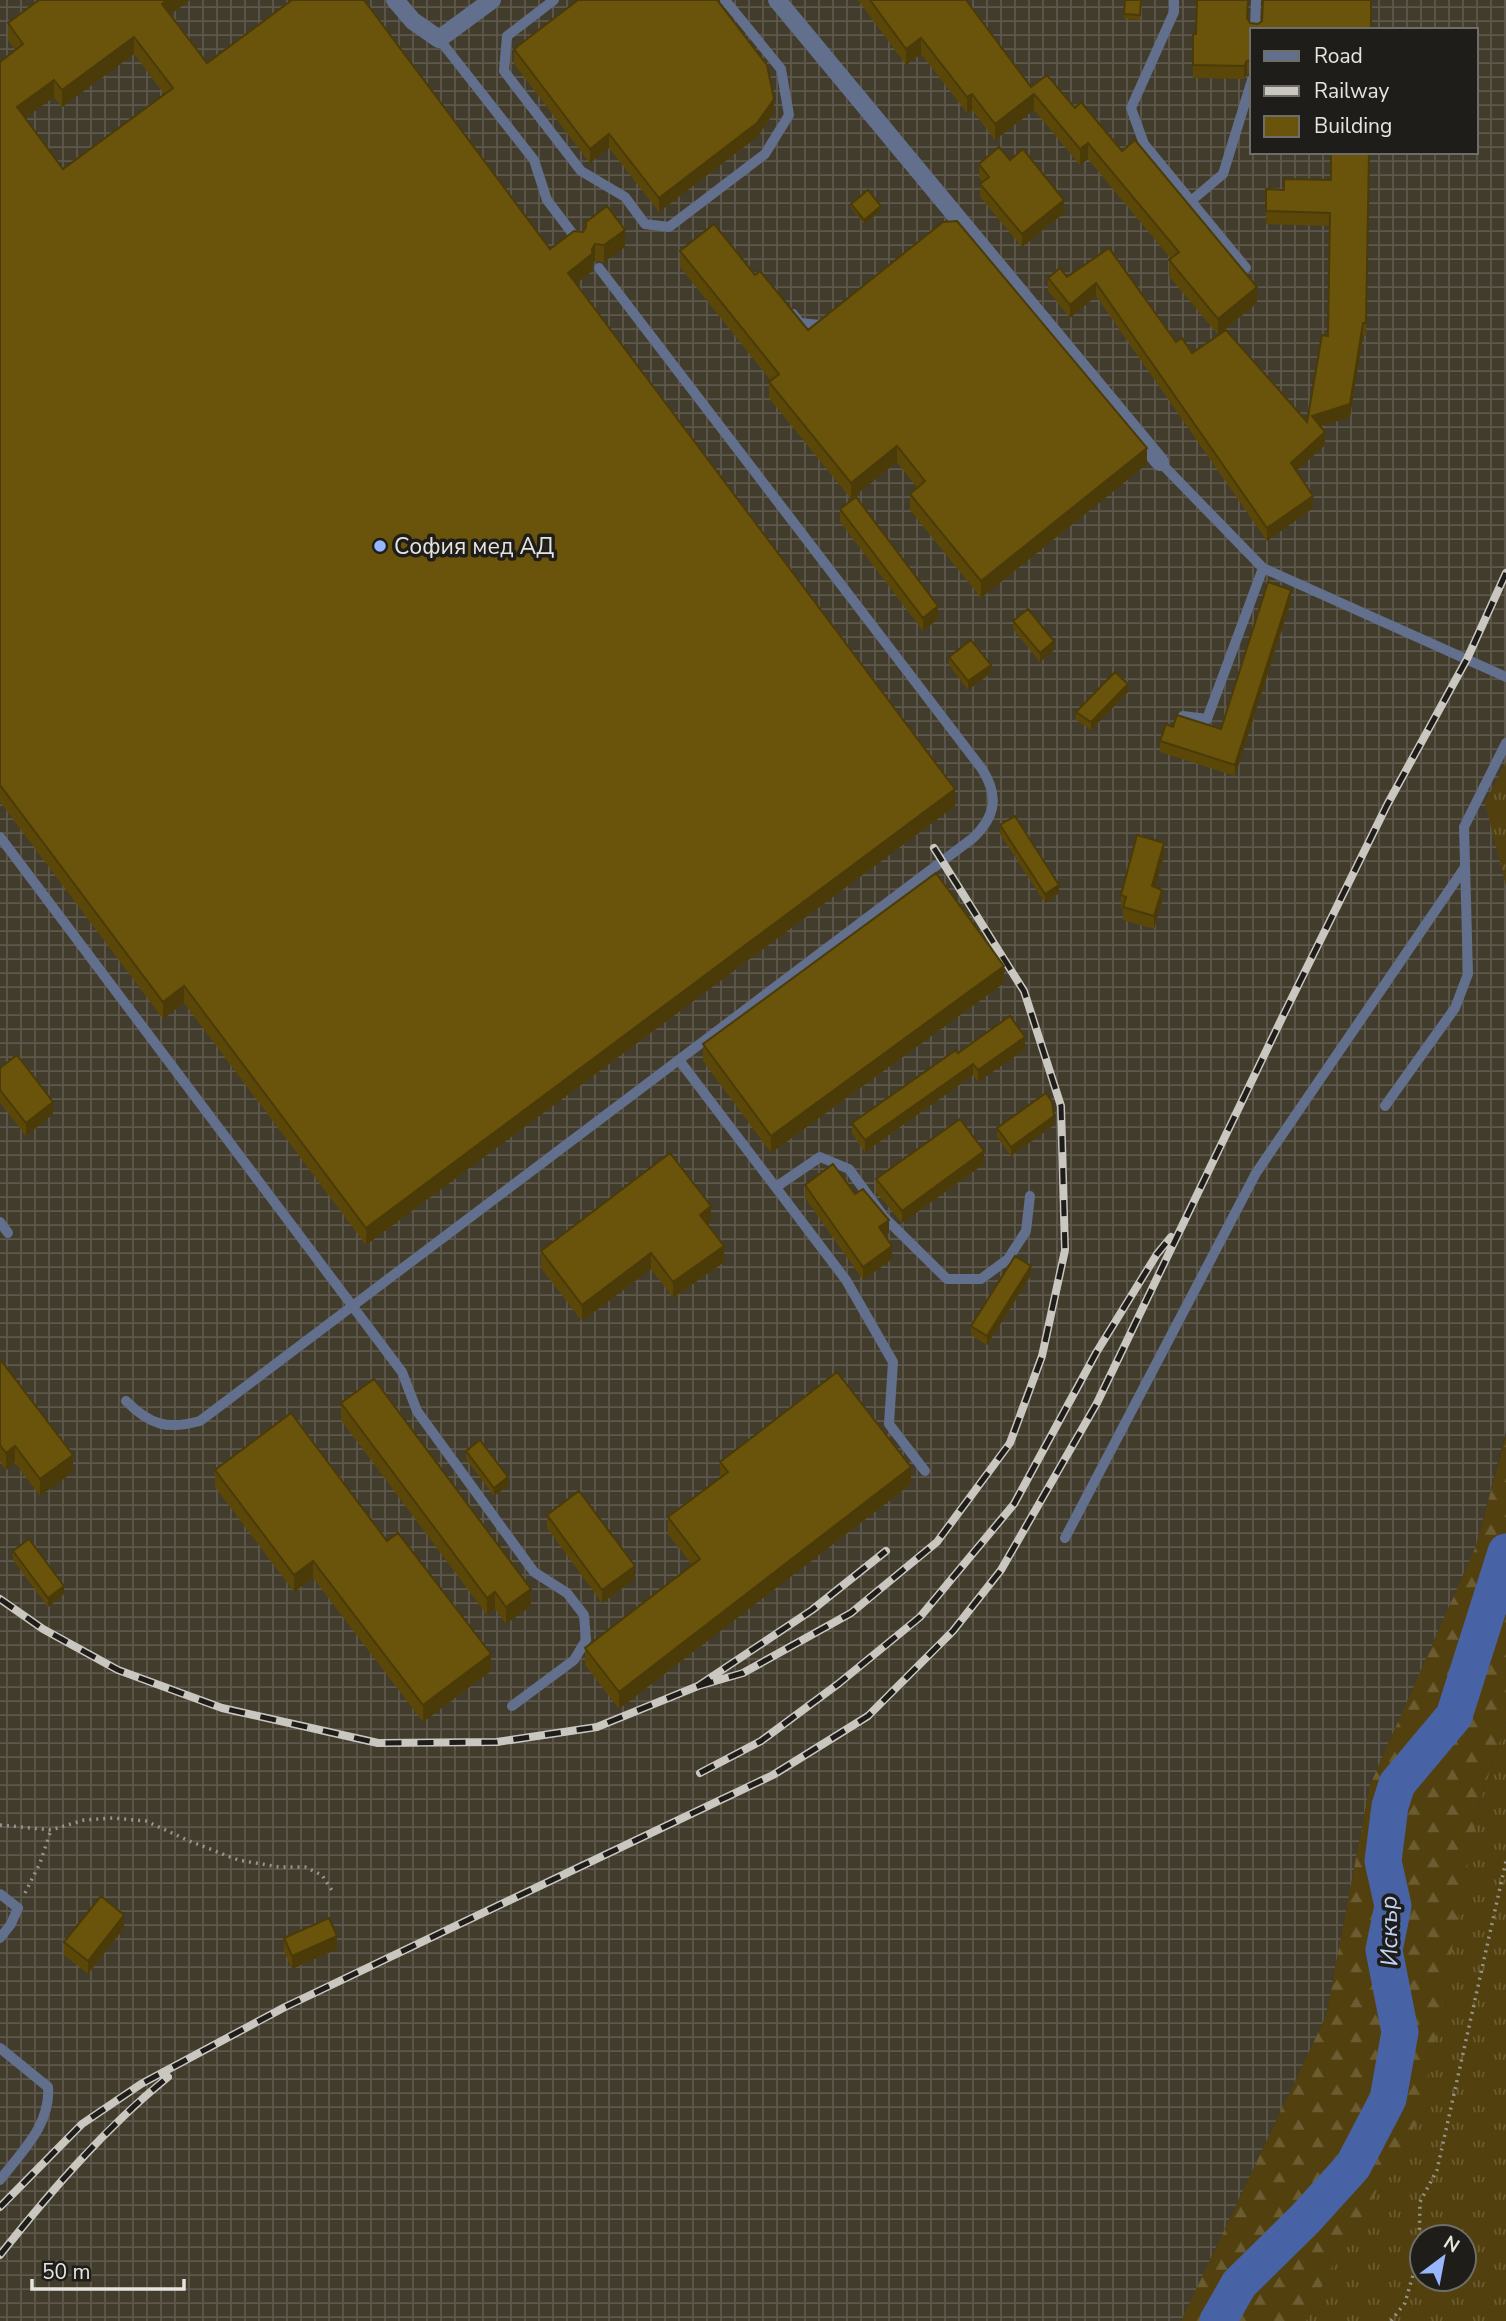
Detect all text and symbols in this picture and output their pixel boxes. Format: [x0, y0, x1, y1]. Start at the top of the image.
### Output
legend [1250, 28, 1478, 154]
text: Road [1314, 42, 1363, 70]
text: Railway [1314, 77, 1389, 105]
text: Building [1314, 112, 1392, 140]
place label: София мед АД [394, 531, 554, 562]
marker: София мед АД [372, 538, 388, 554]
water label: Искър [1372, 1895, 1406, 1967]
north arrow [1408, 2223, 1478, 2293]
text: N [1439, 2230, 1464, 2259]
scale bar [32, 2248, 184, 2292]
text: 50 m [42, 2258, 91, 2286]

